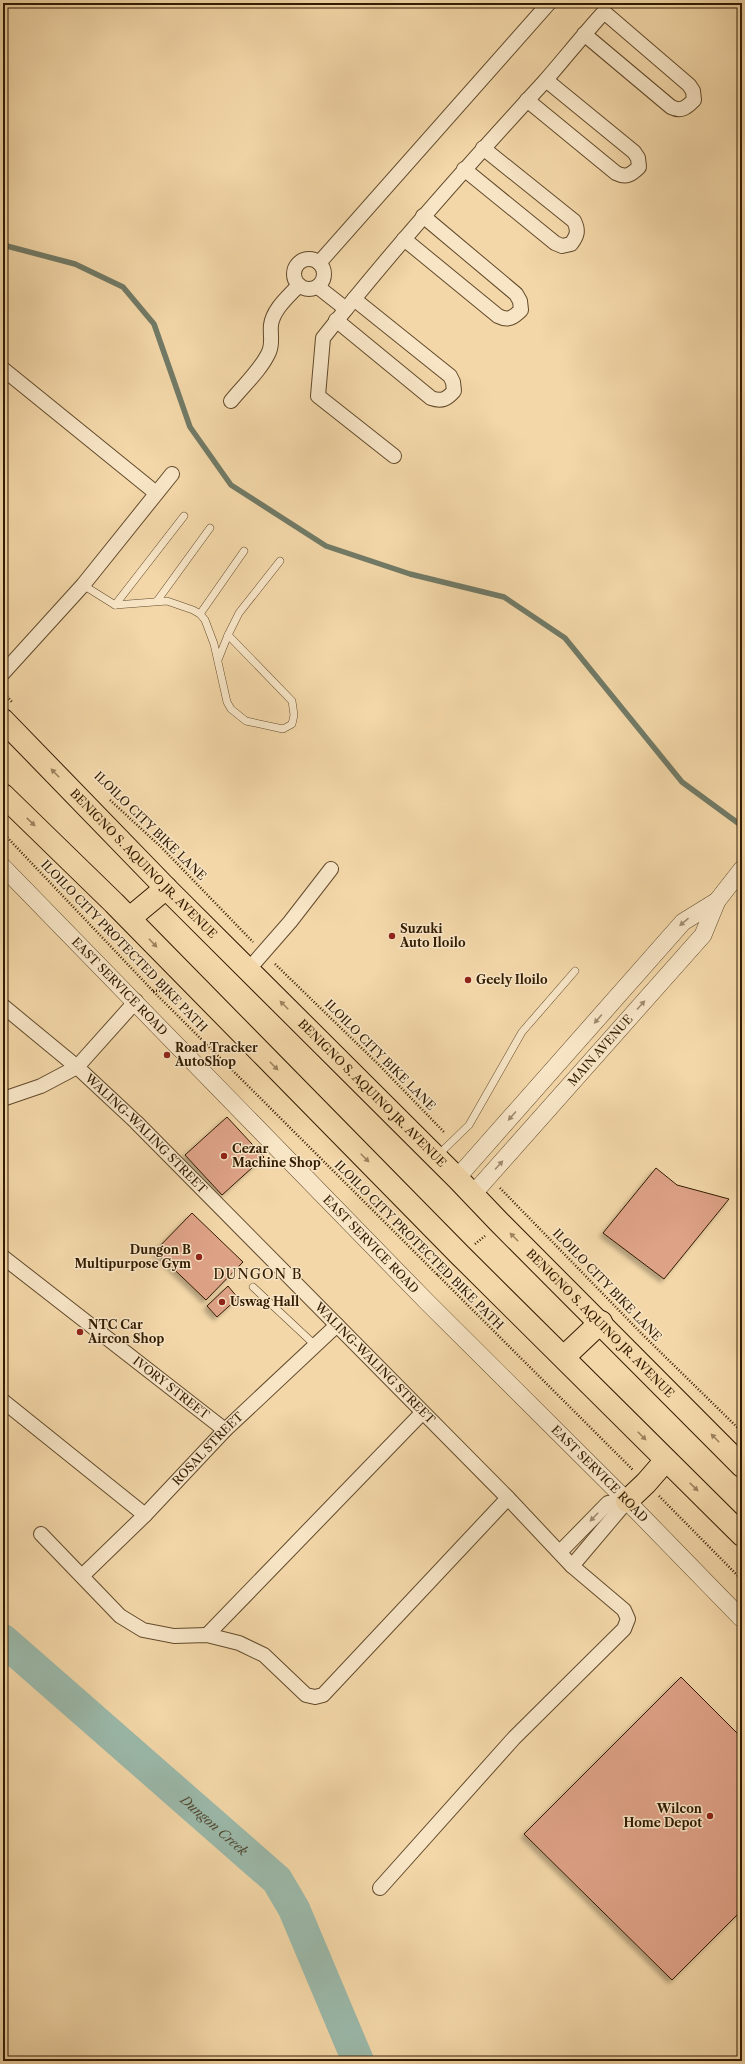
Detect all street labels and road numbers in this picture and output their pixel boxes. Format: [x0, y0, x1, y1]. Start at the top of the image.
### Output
street label: ILOILO CITY BIKE LANE [91, 768, 210, 883]
street label: BENIGNO S. AQUINO JR. AVENUE [67, 786, 220, 941]
street label: ILOILO CITY PROTECTED BIKE PATH [38, 857, 211, 1035]
street label: EAST SERVICE ROAD [69, 934, 171, 1038]
street label: ILOILO CITY BIKE LANE [322, 996, 439, 1113]
street label: MAIN AVENUE [564, 1011, 636, 1089]
street label: BENIGNO S. AQUINO JR. AVENUE [295, 1016, 450, 1170]
street label: WALING-WALING STREET [82, 1070, 210, 1196]
street label: ILOILO CITY PROTECTED BIKE PATH [332, 1157, 507, 1332]
street label: EAST SERVICE ROAD [320, 1192, 422, 1296]
street label: ILOILO CITY BIKE LANE [550, 1225, 665, 1344]
street label: BENIGNO S. AQUINO JR. AVENUE [523, 1246, 677, 1400]
street label: WALING-WALING STREET [311, 1298, 438, 1427]
street label: IVORY STREET [130, 1353, 213, 1422]
street label: ROSAL STREET [169, 1409, 246, 1488]
street label: EAST SERVICE ROAD [548, 1422, 652, 1525]

